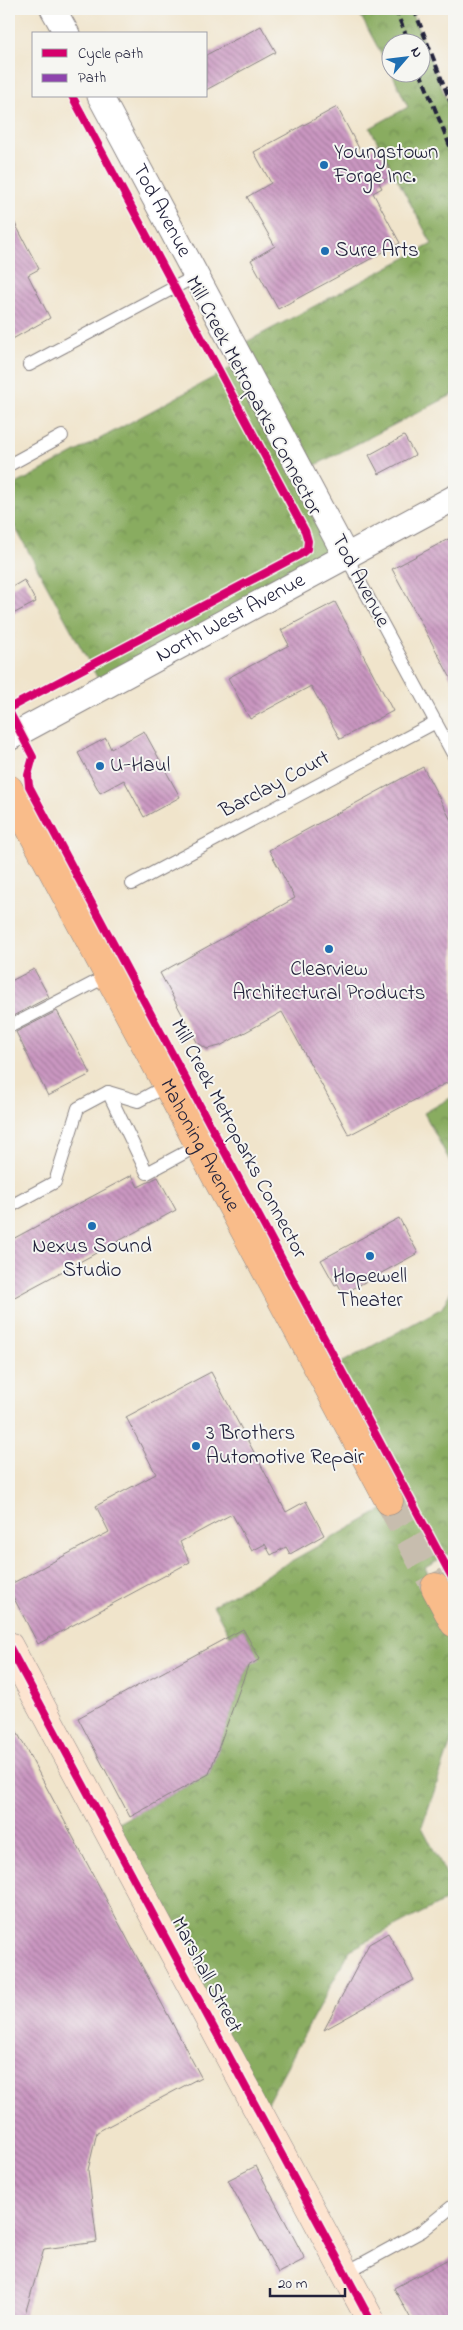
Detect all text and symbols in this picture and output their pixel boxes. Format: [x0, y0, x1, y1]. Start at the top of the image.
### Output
legend [32, 32, 208, 98]
north arrow [380, 32, 430, 82]
text: Cycle path [78, 43, 143, 66]
text: N [405, 43, 428, 62]
text: Path [78, 67, 106, 89]
place label: Youngstown Forge Inc. [333, 138, 438, 194]
street label: Tod Avenue [124, 159, 199, 263]
marker: Youngstown Forge Inc. [318, 159, 330, 171]
place label: Sure Arts [335, 236, 419, 266]
marker: Sure Arts [319, 245, 331, 257]
street label: Mill Creek Metroparks Connector [177, 271, 329, 522]
street label: Tod Avenue [323, 529, 397, 634]
street label: North West Avenue [151, 566, 311, 671]
street label: Barclay Court [214, 743, 336, 829]
place label: U-Haul [110, 751, 170, 781]
marker: U-Haul [94, 760, 106, 772]
marker: Clearview Architectural Products [323, 943, 335, 955]
place label: Clearview Architectural Products [232, 955, 426, 1009]
street label: Mill Creek Metroparks Connector [162, 1014, 314, 1265]
street label: Mahoning Avenue [151, 1073, 247, 1218]
marker: Nexus Sound Studio [86, 1220, 98, 1232]
place label: Nexus Sound Studio [32, 1232, 152, 1286]
marker: Hopewell Theater [364, 1250, 376, 1262]
place label: Hopewell Theater [333, 1262, 407, 1316]
place label: 3 Brothers Automotive Repair [206, 1419, 365, 1473]
marker: 3 Brothers Automotive Repair [190, 1440, 202, 1452]
street label: Marshall Street [163, 1912, 249, 2038]
scale bar [270, 2265, 346, 2297]
text: 20 m [278, 2273, 308, 2295]

